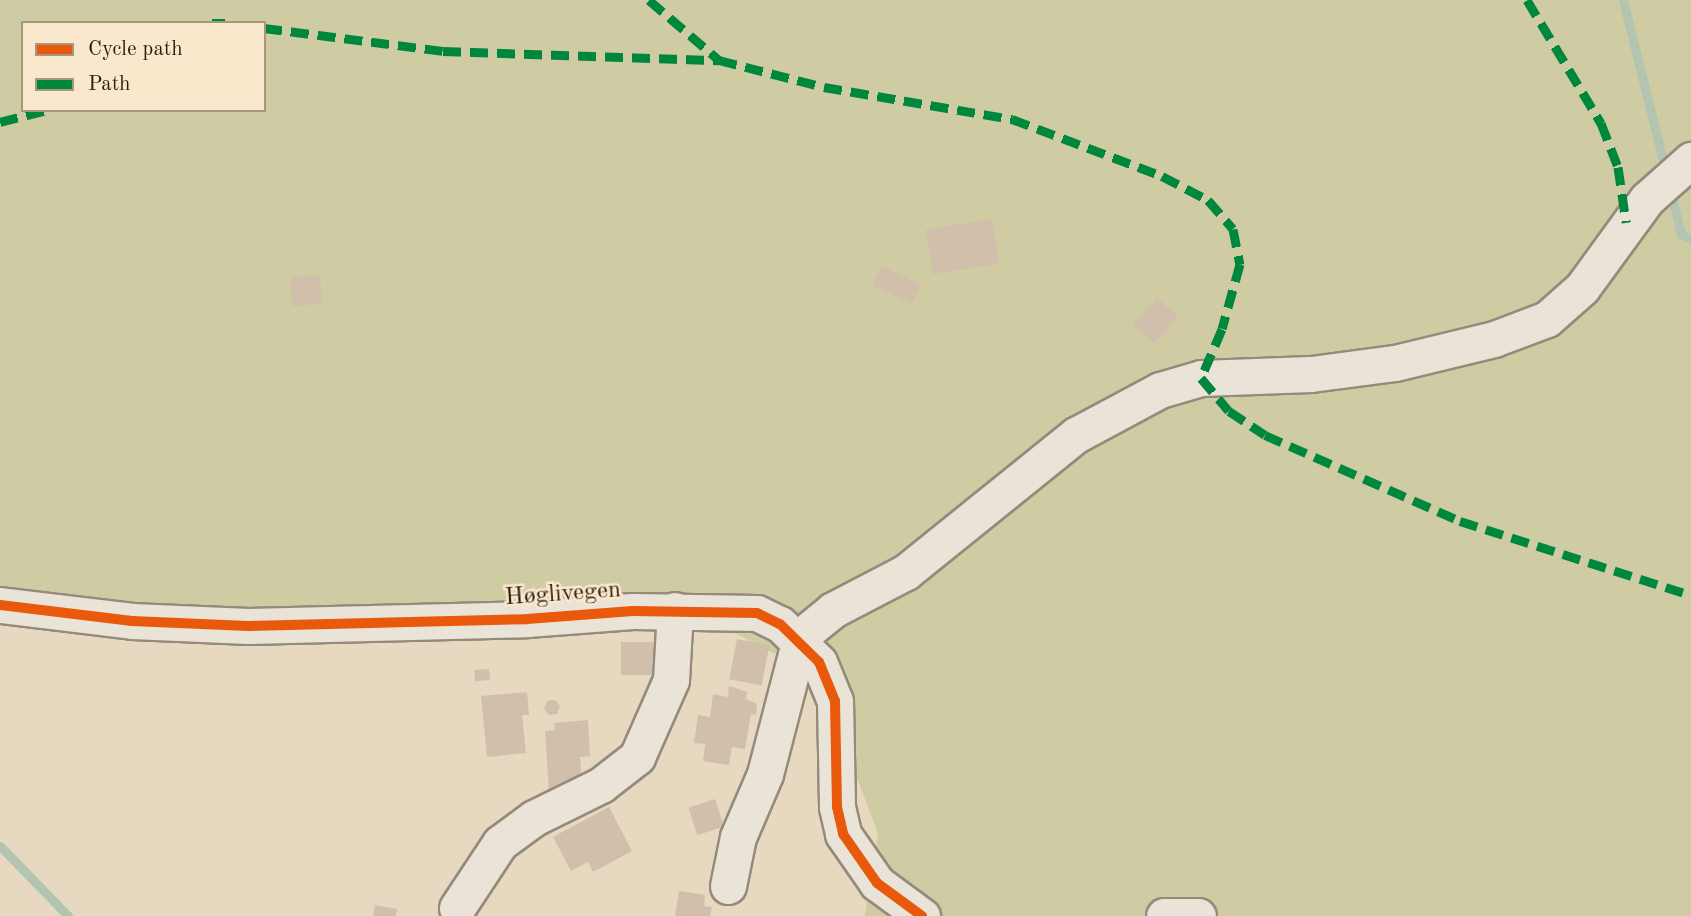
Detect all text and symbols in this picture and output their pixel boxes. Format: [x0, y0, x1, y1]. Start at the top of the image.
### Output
legend [21, 21, 266, 112]
text: Cycle path [88, 39, 183, 60]
text: Path [88, 74, 131, 95]
street label: Høglivegen [504, 577, 622, 613]

